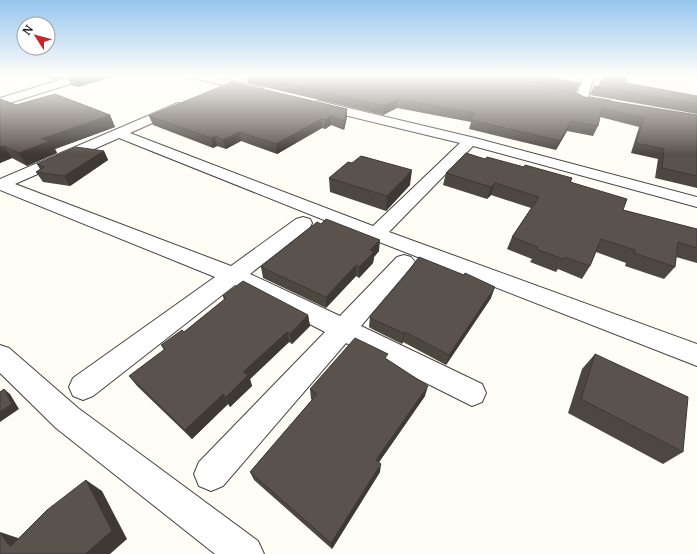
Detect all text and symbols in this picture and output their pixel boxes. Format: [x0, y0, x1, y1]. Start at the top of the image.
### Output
north arrow [16, 16, 56, 56]
text: N [20, 22, 36, 38]

